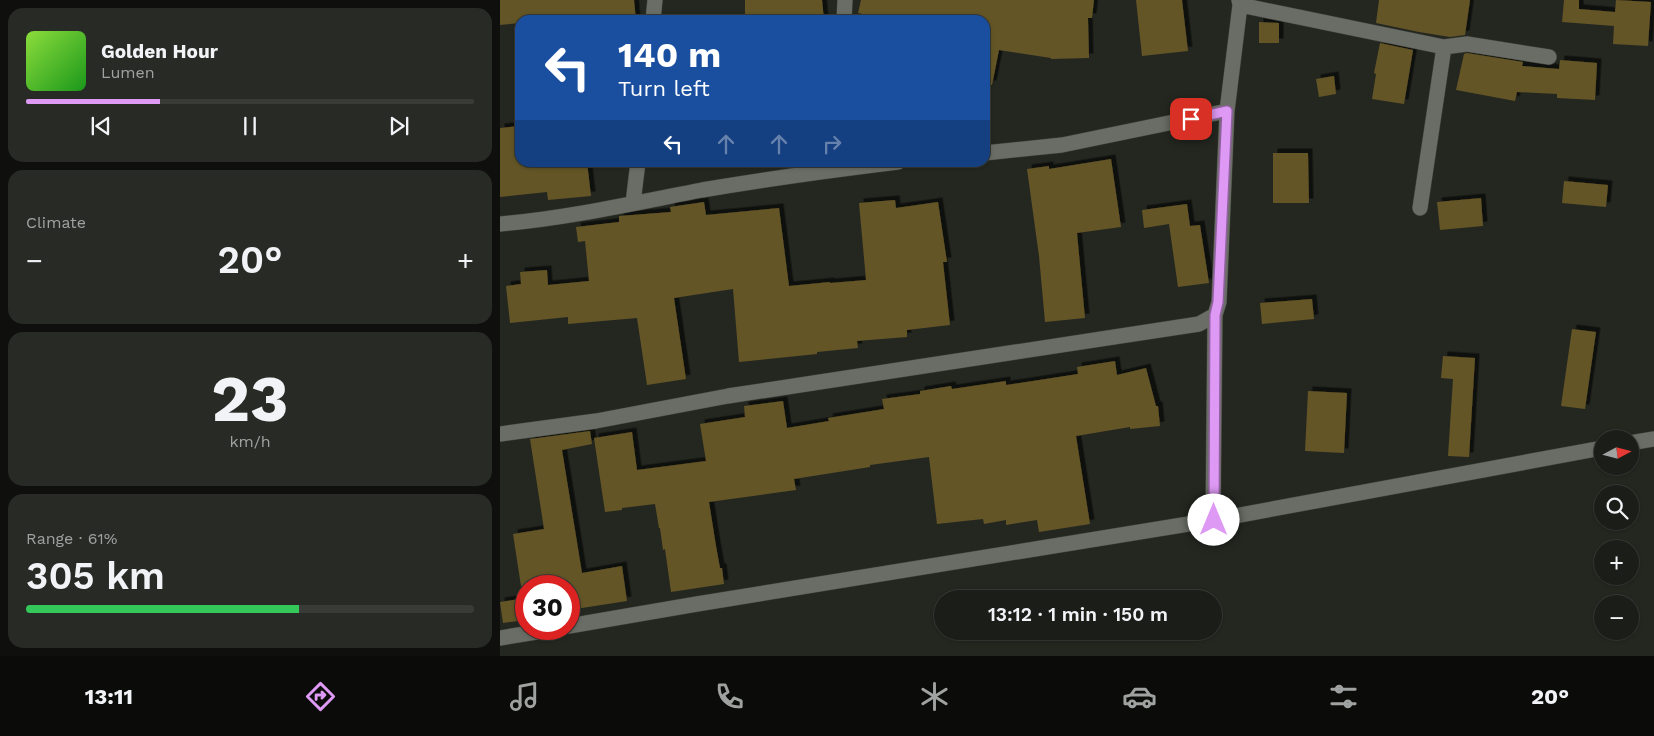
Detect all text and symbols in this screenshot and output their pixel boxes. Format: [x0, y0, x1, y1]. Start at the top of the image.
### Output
text: 140 m [618, 34, 721, 76]
icon: left [535, 35, 600, 100]
text: Golden Hour [101, 40, 218, 63]
text: Lumen [101, 63, 155, 82]
text: Turn left [618, 76, 710, 101]
pin [1170, 98, 1212, 140]
icon: arrive [1177, 105, 1205, 133]
icon: previous [87, 112, 115, 140]
icon: pause [236, 112, 264, 140]
icon: next [385, 112, 413, 140]
icon: left [659, 130, 687, 158]
icon: ahead [712, 130, 740, 158]
icon: ahead [765, 130, 793, 158]
icon: right [818, 130, 846, 158]
text: Climate [26, 213, 86, 232]
text: 20° [218, 238, 282, 282]
text: − [26, 244, 43, 277]
text: + [457, 244, 474, 277]
text: 23 [211, 361, 289, 437]
north arrow [1594, 430, 1639, 475]
map controls [1594, 430, 1639, 640]
text: km/h [229, 432, 271, 451]
button: search [1594, 485, 1639, 530]
position arrow [1187, 493, 1239, 545]
text: Range · 61% [26, 529, 118, 548]
button: + [1594, 540, 1639, 585]
text: 305 km [26, 554, 165, 598]
speed limit sign: 30 [515, 575, 580, 640]
button: − [1594, 595, 1639, 640]
text: 13:12 · 1 min · 150 m [988, 603, 1168, 626]
icon: directions [303, 679, 338, 714]
icon: music [507, 679, 542, 714]
icon: phone [712, 679, 747, 714]
icon: climate [917, 679, 952, 714]
icon: car [1122, 679, 1157, 714]
icon: filters [1326, 679, 1361, 714]
text: 13:11 [85, 684, 133, 709]
text: 20° [1531, 684, 1569, 709]

